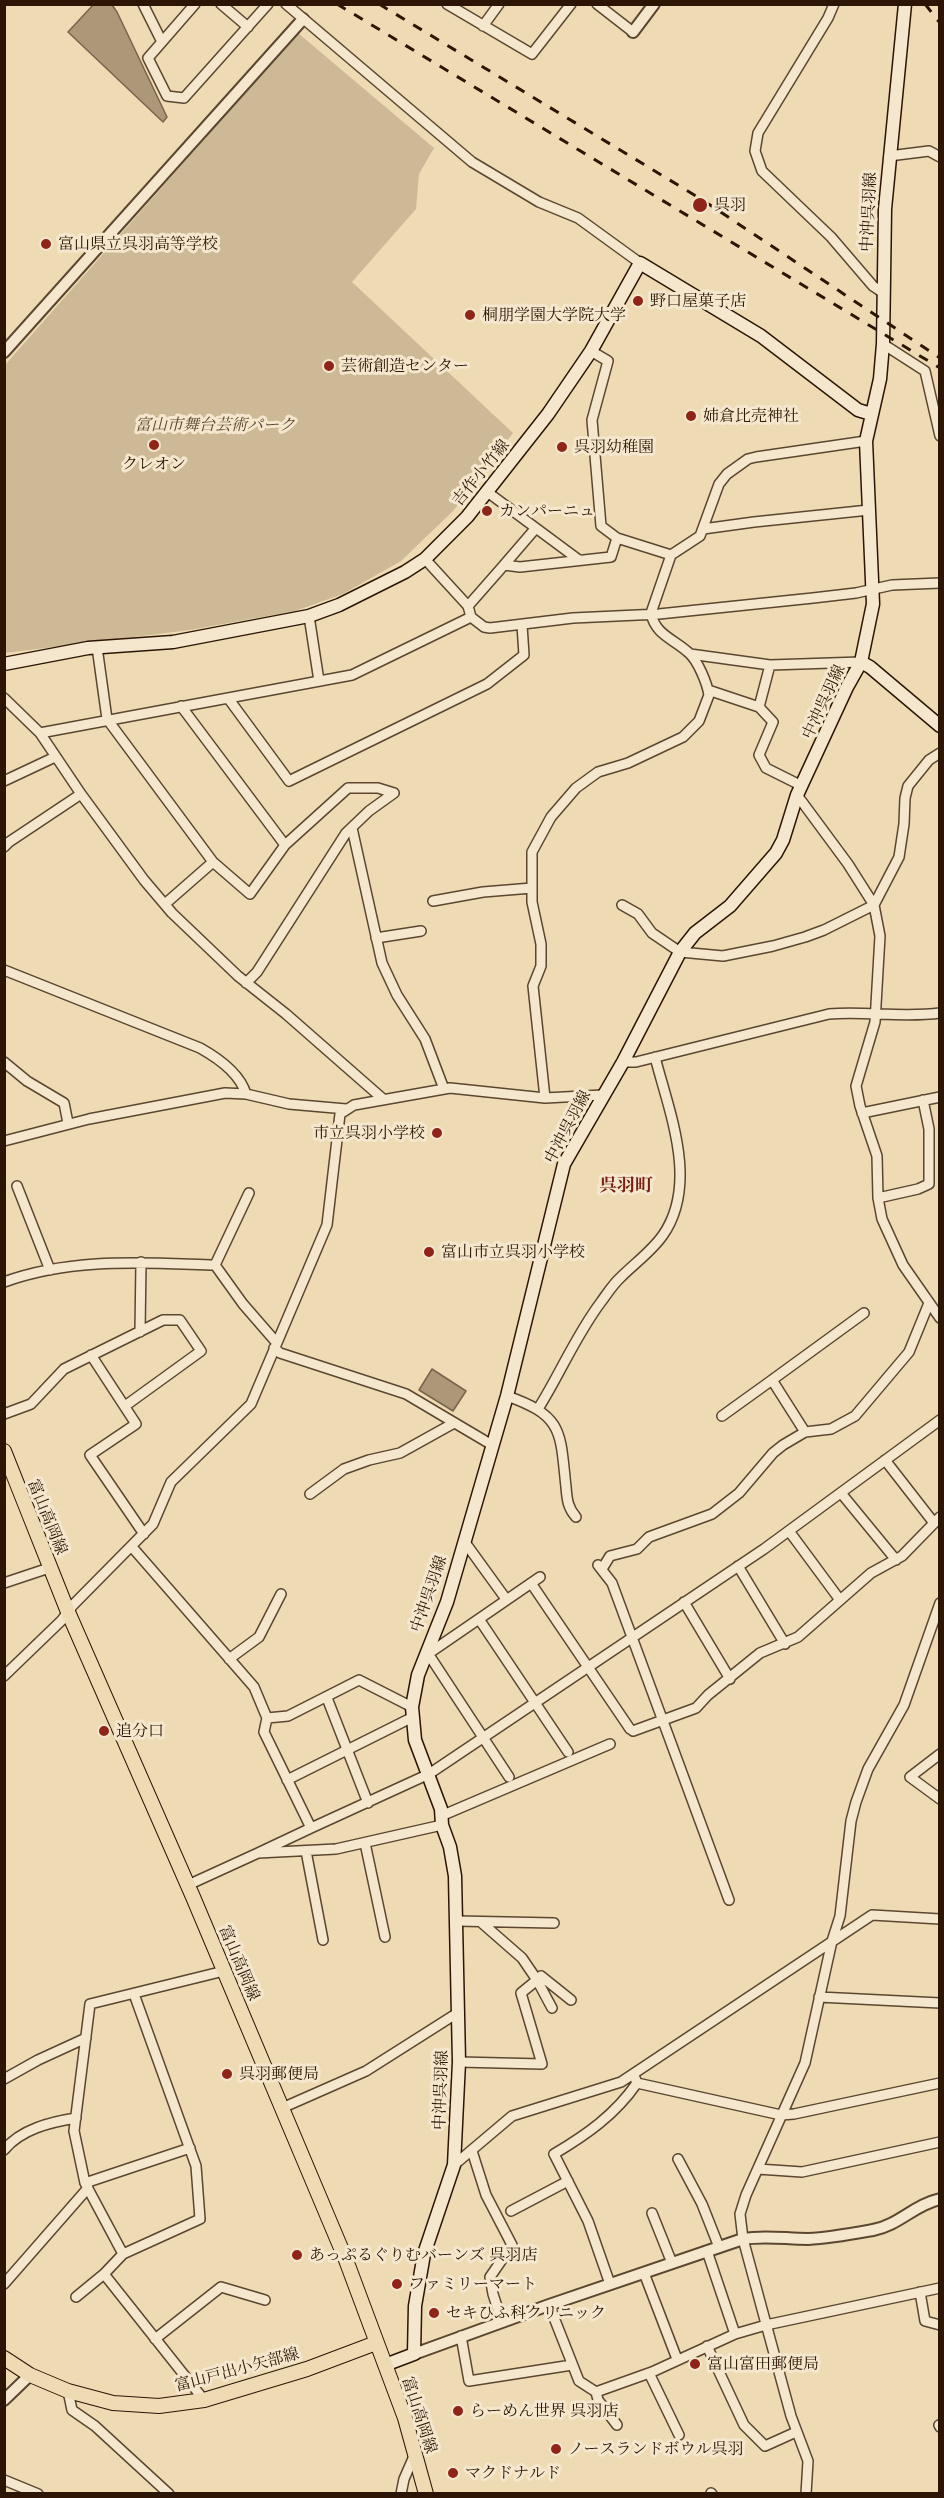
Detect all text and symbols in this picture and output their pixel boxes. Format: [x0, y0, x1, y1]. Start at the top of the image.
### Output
street label: 中沖呉羽線 [857, 172, 881, 252]
place label: 呉羽 [714, 195, 746, 215]
marker: 呉羽 [691, 196, 709, 214]
place label: 富山県立呉羽高等学校 [58, 234, 218, 254]
marker: 富山県立呉羽高等学校 [39, 237, 53, 251]
place label: 野口屋菓子店 [650, 291, 746, 311]
marker: 野口屋菓子店 [631, 294, 645, 308]
place label: 桐朋学園大学院大学 [482, 305, 626, 325]
marker: 桐朋学園大学院大学 [463, 308, 477, 322]
place label: 芸術創造センター [341, 356, 469, 376]
marker: 芸術創造センター [322, 359, 336, 373]
place label: 姉倉比売神社 [703, 406, 799, 426]
marker: 姉倉比売神社 [684, 409, 698, 423]
park label: 富山市舞台芸術パーク [135, 415, 295, 435]
street label: 吉作小竹線 [448, 436, 514, 510]
place label: 呉羽幼稚園 [574, 437, 654, 457]
marker: クレオン [147, 438, 161, 452]
marker: 呉羽幼稚園 [555, 440, 569, 454]
place label: クレオン [122, 454, 186, 474]
place label: カンパーニュ [499, 501, 595, 521]
marker: カンパーニュ [480, 504, 494, 518]
street label: 中沖呉羽線 [798, 662, 850, 742]
street label: 中沖呉羽線 [541, 1087, 595, 1167]
place label: 市立呉羽小学校 [313, 1123, 425, 1143]
marker: 市立呉羽小学校 [430, 1126, 444, 1140]
district label: 呉羽町 [599, 1175, 653, 1197]
place label: 富山市立呉羽小学校 [441, 1242, 585, 1262]
marker: 富山市立呉羽小学校 [422, 1245, 436, 1259]
street label: 富山高岡線 [23, 1476, 71, 1558]
street label: 中沖呉羽線 [407, 1553, 451, 1635]
place label: 追分口 [116, 1721, 164, 1741]
marker: 追分口 [97, 1724, 111, 1738]
street label: 富山高岡線 [215, 1922, 263, 2004]
street label: 中沖呉羽線 [430, 2050, 452, 2130]
place label: 呉羽郵便局 [239, 2064, 319, 2084]
marker: 呉羽郵便局 [220, 2067, 234, 2081]
place label: あっぷるぐりむバーンズ 呉羽店 [309, 2245, 537, 2265]
marker: あっぷるぐりむバーンズ 呉羽店 [290, 2248, 304, 2262]
place label: ファミリーマート [409, 2274, 537, 2294]
marker: ファミリーマート [390, 2277, 404, 2291]
place label: セキひふ科クリニック [446, 2303, 606, 2323]
marker: セキひふ科クリニック [427, 2306, 441, 2320]
street label: 富山戸出小矢部線 [173, 2344, 301, 2396]
place label: 富山富田郵便局 [707, 2354, 819, 2374]
marker: 富山富田郵便局 [688, 2357, 702, 2371]
street label: 富山高岡線 [398, 2374, 440, 2456]
place label: らーめん世界 呉羽店 [470, 2401, 618, 2421]
marker: らーめん世界 呉羽店 [451, 2404, 465, 2418]
place label: ノースランドボウル呉羽 [568, 2439, 744, 2459]
marker: ノースランドボウル呉羽 [549, 2442, 563, 2456]
place label: マクドナルド [465, 2463, 561, 2483]
marker: マクドナルド [446, 2466, 460, 2480]

